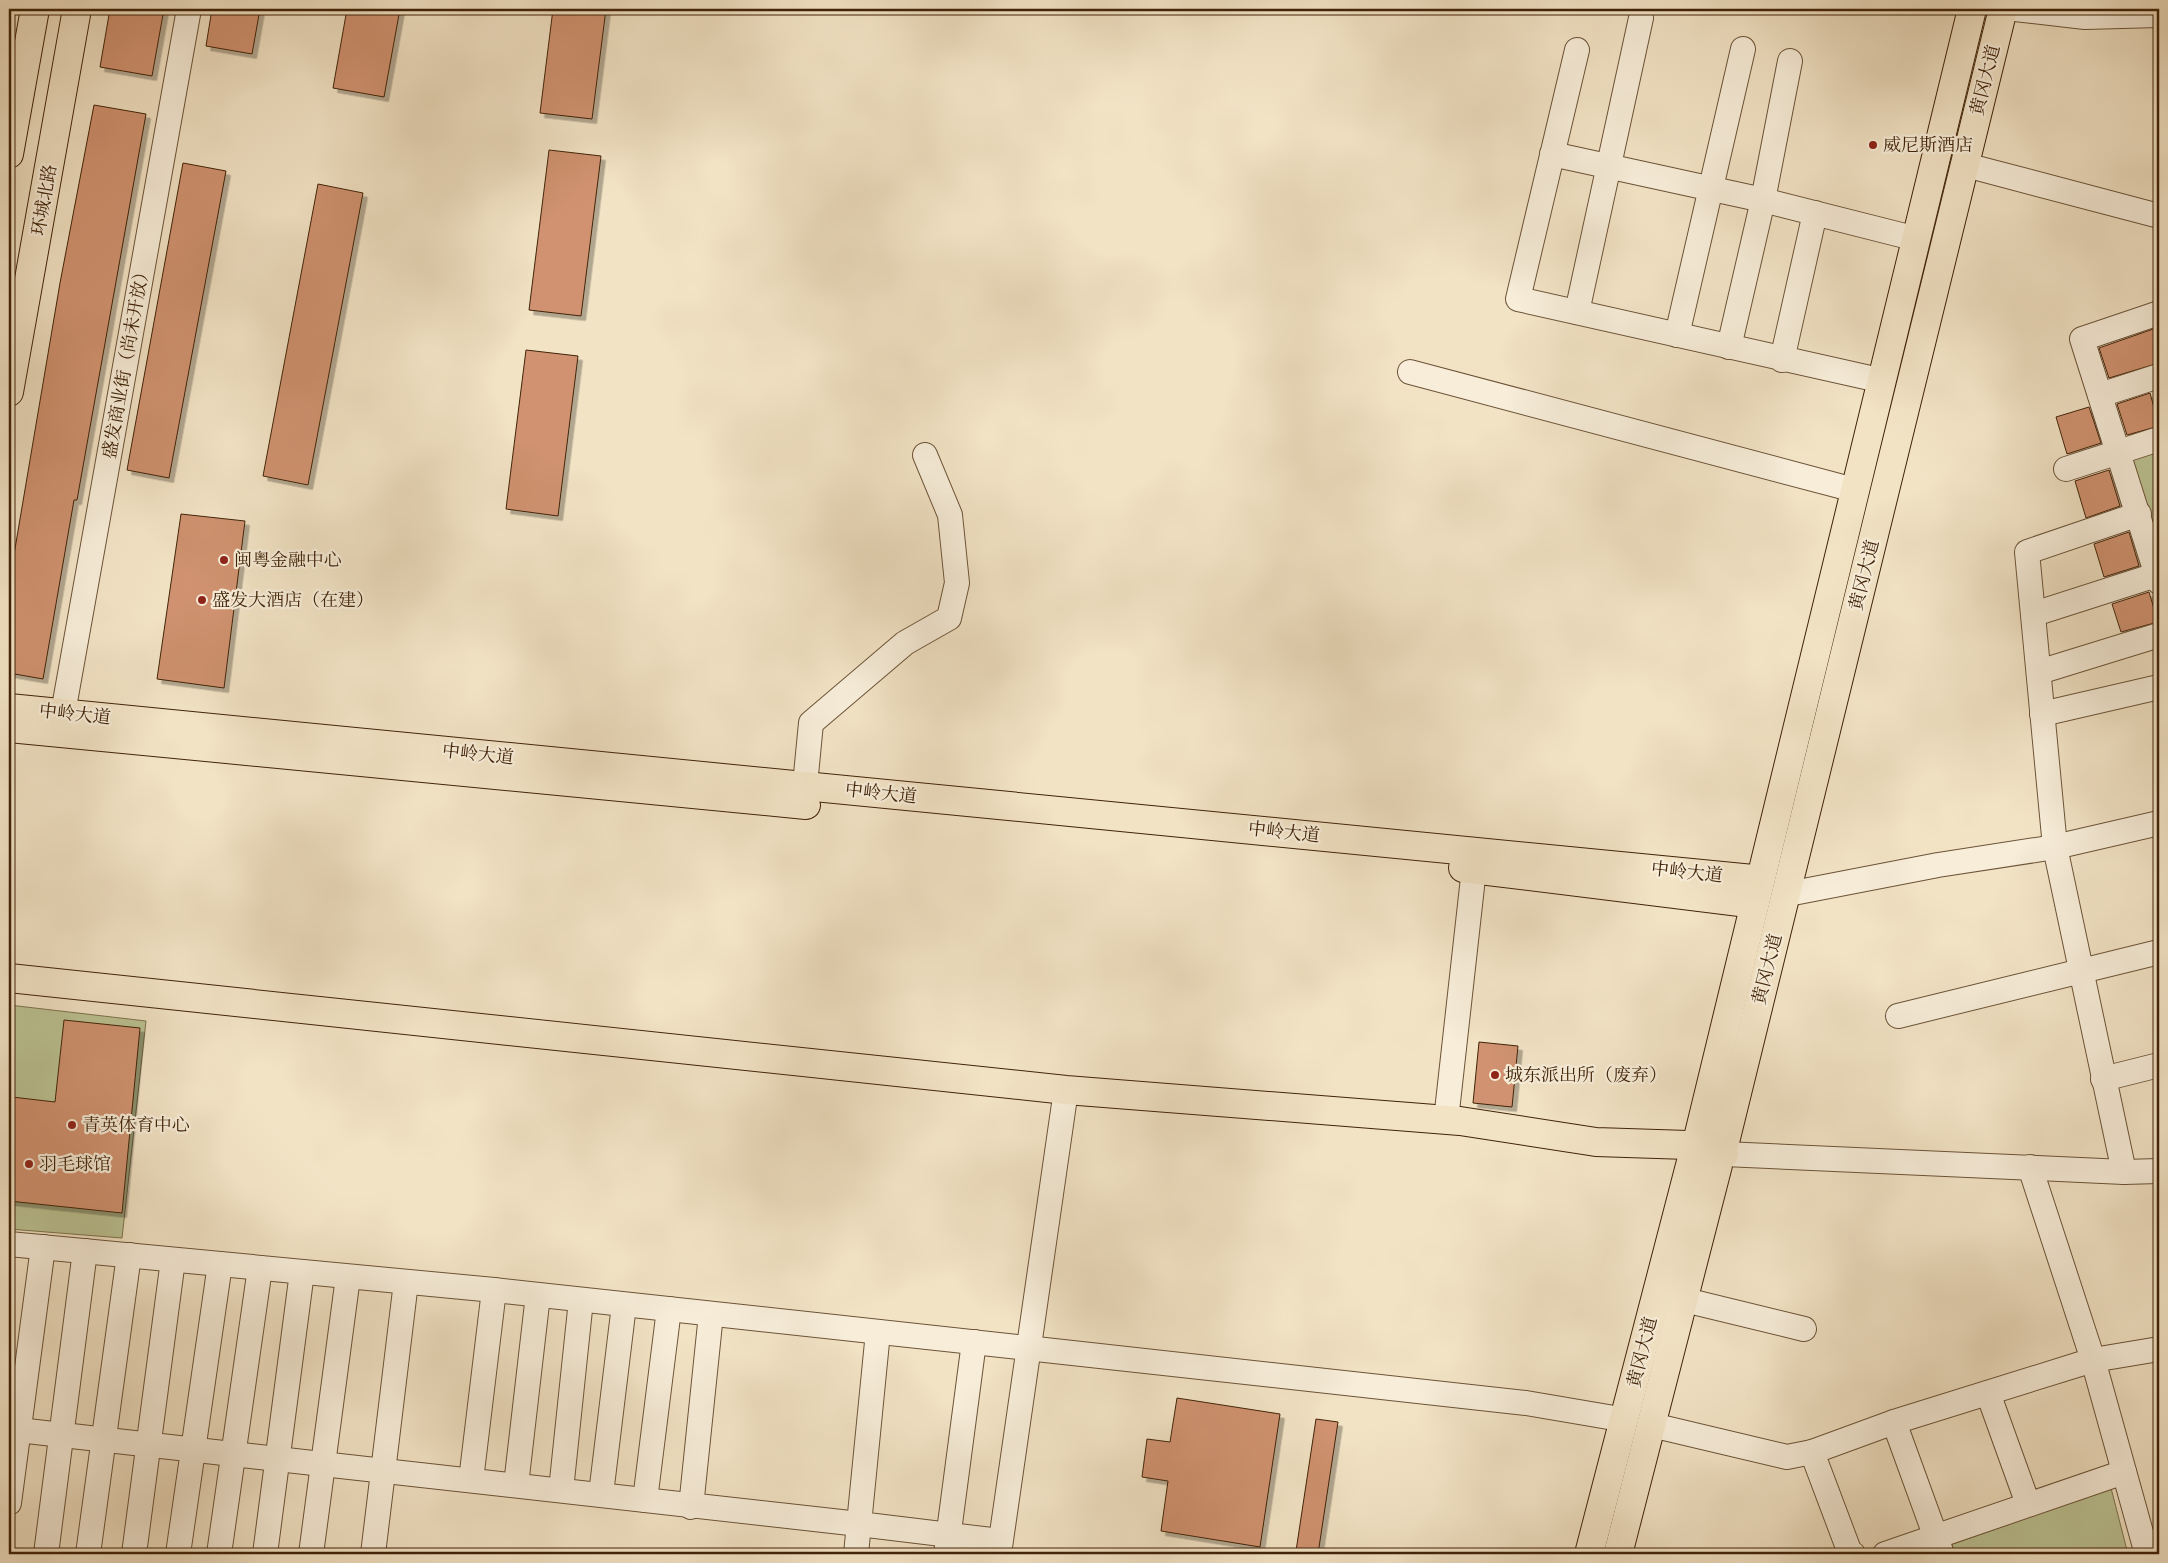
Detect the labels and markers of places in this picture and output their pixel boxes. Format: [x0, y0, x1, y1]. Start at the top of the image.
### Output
place label: 威尼斯酒店 [1883, 134, 1973, 160]
marker: 威尼斯酒店 [1867, 139, 1879, 151]
place label: 闽粤金融中心 [234, 549, 342, 575]
marker: 闽粤金融中心 [218, 554, 230, 566]
place label: 盛发大酒店（在建） [212, 589, 374, 615]
marker: 盛发大酒店（在建） [196, 594, 208, 606]
place label: 城东派出所（废弃） [1505, 1064, 1667, 1090]
marker: 城东派出所（废弃） [1489, 1069, 1501, 1081]
place label: 青英体育中心 [82, 1114, 190, 1140]
marker: 青英体育中心 [66, 1119, 78, 1131]
place label: 羽毛球馆 [39, 1153, 111, 1179]
marker: 羽毛球馆 [23, 1158, 35, 1170]

